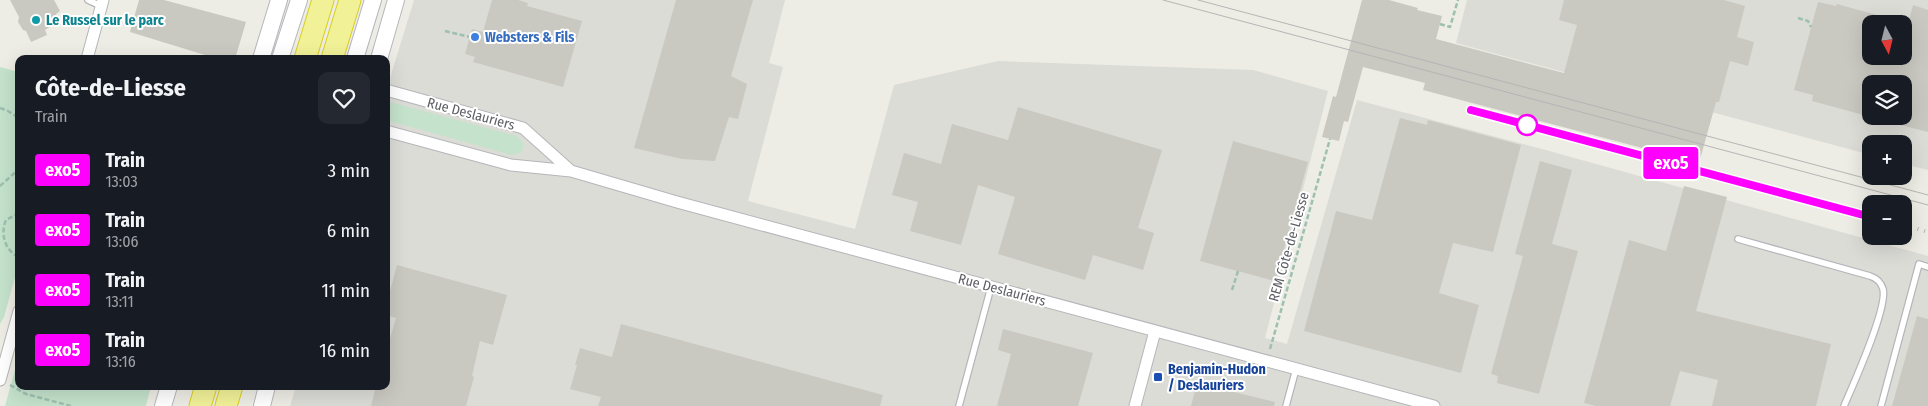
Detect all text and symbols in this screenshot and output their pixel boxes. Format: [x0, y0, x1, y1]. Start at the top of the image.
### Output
place label: Le Russel sur le parc [46, 12, 165, 29]
marker: Le Russel sur le parc [30, 14, 42, 26]
north arrow [1862, 15, 1912, 65]
map controls [1862, 15, 1912, 245]
place label: Websters & Fils [485, 29, 574, 46]
marker: Websters & Fils [469, 31, 481, 43]
button: heart [318, 72, 370, 124]
text: Côte-de-Liesse [35, 74, 186, 102]
button: layers [1862, 75, 1912, 125]
street label: Rue Deslauriers [425, 94, 517, 134]
text: Train [35, 107, 67, 126]
unlabelled marker [1516, 114, 1538, 136]
button: + [1862, 135, 1912, 185]
line badge: exo5 [1636, 147, 1706, 179]
text: Train [105, 149, 145, 172]
text: exo5 [1653, 152, 1689, 174]
text: exo5 [45, 159, 80, 181]
text: 3 min [328, 159, 370, 182]
text: 13:03 [105, 172, 138, 191]
street label: REM Côte-de-Liesse [1265, 190, 1313, 304]
button: − [1862, 195, 1912, 245]
text: Train [105, 209, 145, 232]
text: exo5 [45, 219, 80, 241]
text: 6 min [327, 219, 370, 242]
text: 13:06 [105, 232, 139, 251]
text: Train [105, 269, 145, 292]
street label: Rue Deslauriers [956, 270, 1048, 310]
text: exo5 [45, 279, 80, 301]
text: 11 min [322, 279, 370, 302]
text: 13:11 [105, 292, 134, 311]
text: Train [105, 329, 145, 352]
text: exo5 [45, 339, 80, 361]
text: 16 min [319, 339, 370, 362]
text: 13:16 [105, 352, 136, 371]
place label: Benjamin-Hudon / Deslauriers [1168, 361, 1266, 394]
marker: Benjamin-Hudon / Deslauriers [1152, 371, 1164, 383]

